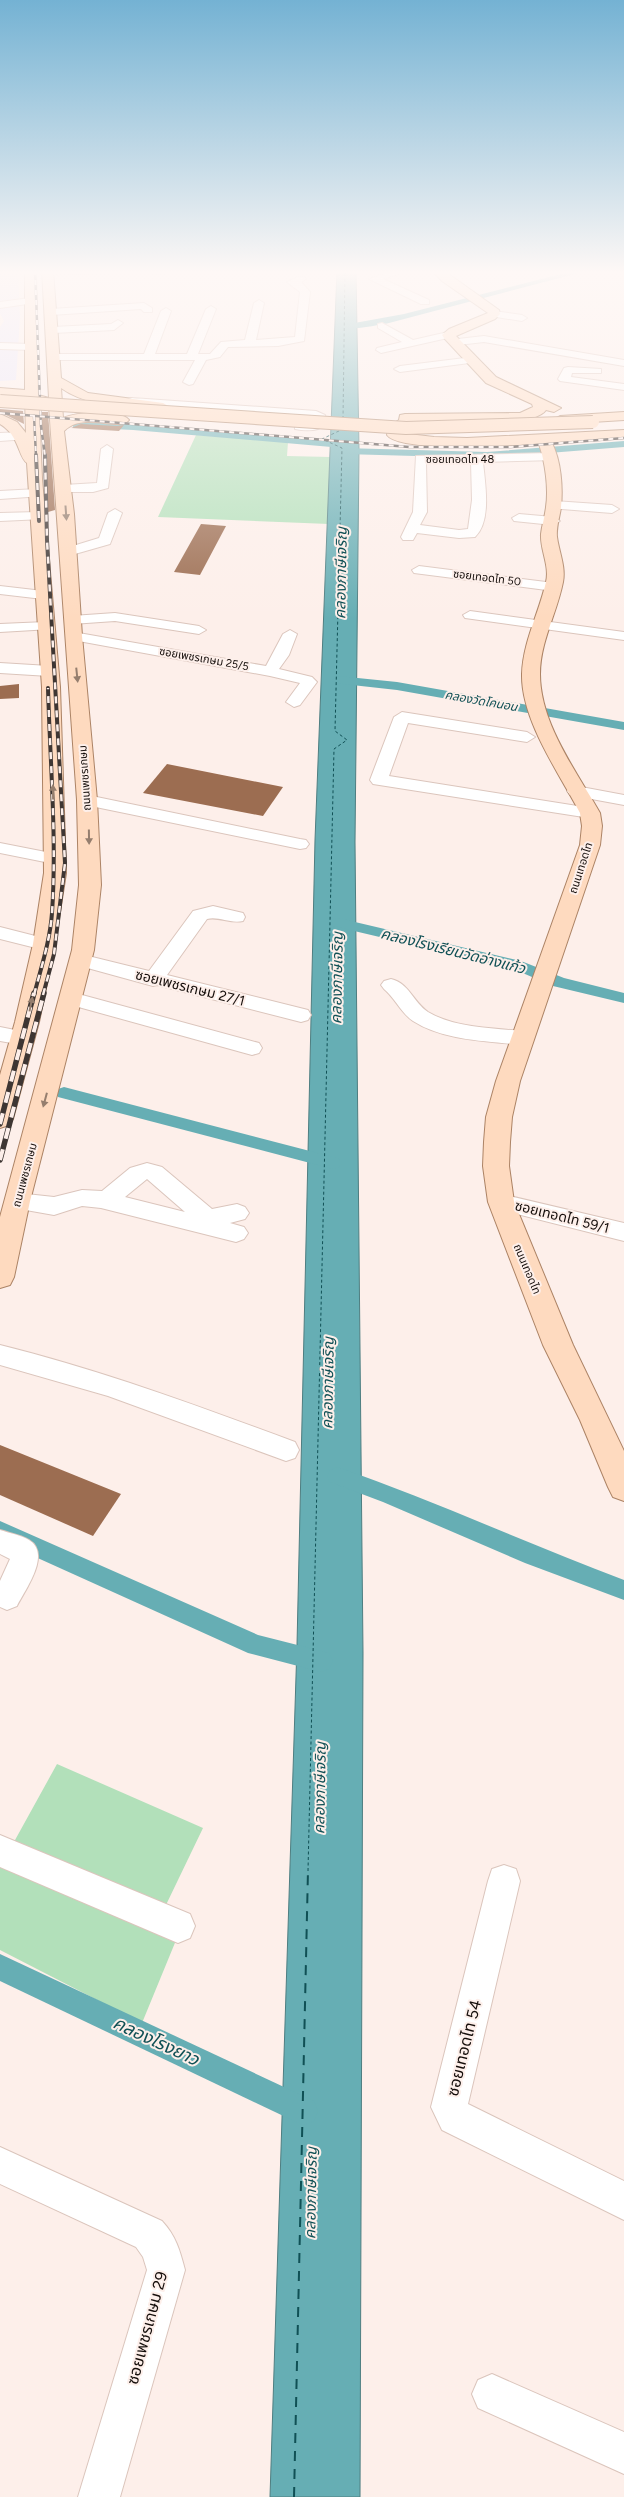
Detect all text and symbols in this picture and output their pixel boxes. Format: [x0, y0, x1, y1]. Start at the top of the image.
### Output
street label: ซอยเทอดไท 48 [426, 453, 494, 466]
one-way arrow [62, 506, 70, 522]
water label: คลองภาษีเจริญ [331, 525, 351, 619]
street label: ซอยเทอดไท 50 [452, 567, 522, 589]
street label: ซอยเพชรเกษม 25/5 [158, 645, 250, 673]
one-way arrow [73, 668, 81, 684]
water label: คลองวัดโคนอน [444, 688, 519, 714]
street label: ถนนเพชรเกษม [76, 745, 94, 811]
one-way arrow [49, 783, 57, 799]
one-way arrow [85, 830, 93, 846]
street label: ถนนเทอดไท [567, 841, 595, 895]
water label: คลองโรงเรียนวัดอ่างแก้ว [379, 924, 528, 978]
water label: คลองภาษีเจริญ [327, 930, 347, 1024]
street label: ซอยเพชรเกษม 27/1 [133, 966, 247, 1010]
one-way arrow [27, 997, 35, 1012]
one-way arrow [40, 1092, 48, 1107]
street label: ถนนเพชรเกษม [10, 1142, 40, 1208]
street label: ซอยเทอดไท 59/1 [513, 1197, 611, 1237]
street label: ถนนเทอดไท [511, 1242, 543, 1296]
water label: คลองภาษีเจริญ [318, 1335, 338, 1429]
water label: คลองภาษีเจริญ [310, 1740, 330, 1834]
street label: ซอยเทอดไท 54 [443, 1998, 485, 2098]
water label: คลองโรงยาว [110, 2012, 203, 2071]
water label: คลองภาษีเจริญ [301, 2145, 321, 2239]
street label: ซอยเพชรเกษม 29 [123, 2269, 171, 2387]

